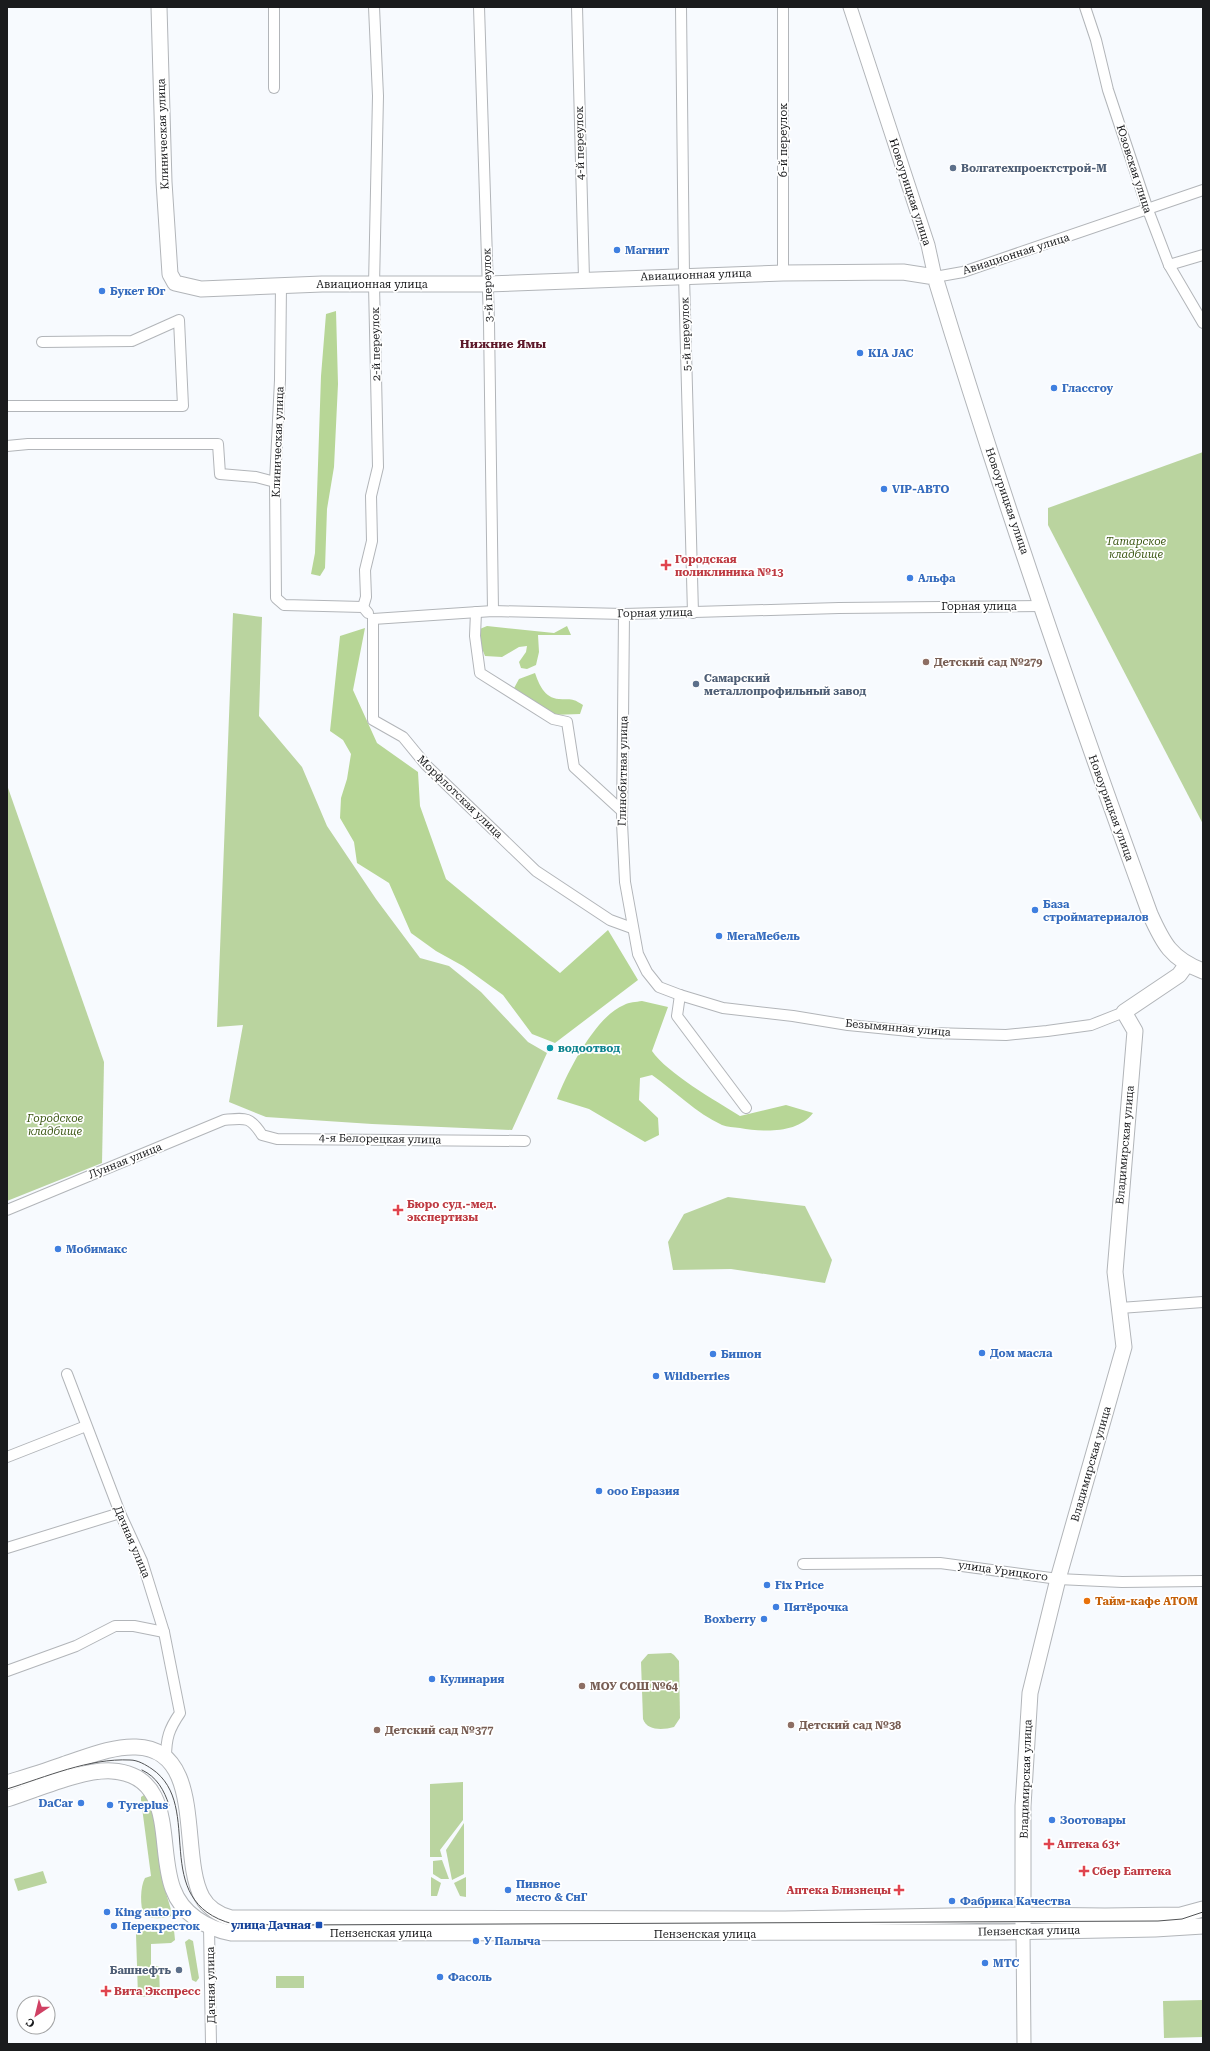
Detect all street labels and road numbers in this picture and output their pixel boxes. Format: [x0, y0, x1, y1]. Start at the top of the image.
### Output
street label: Клиническая улица [155, 78, 171, 190]
street label: 6-й переулок [777, 103, 790, 177]
street label: 4-й переулок [573, 106, 587, 180]
street label: Юзовская улица [1114, 123, 1154, 215]
street label: Новоурицкая улица [887, 137, 934, 247]
street label: Авиационная улица [961, 231, 1071, 277]
street label: 3-й переулок [480, 248, 496, 322]
street label: Авиационная улица [640, 267, 752, 283]
street label: Авиационная улица [316, 278, 428, 291]
street label: 5-й переулок [678, 297, 694, 371]
street label: 2-й переулок [369, 307, 383, 381]
street label: Клиническая улица [270, 386, 286, 498]
street label: Новоурицкая улица [983, 446, 1031, 556]
street label: Горная улица [941, 600, 1017, 613]
street label: Горная улица [617, 606, 693, 620]
street label: Глинобитная улица [616, 716, 630, 826]
street label: Морфлотская улица [415, 753, 505, 841]
street label: Новоурицкая улица [1086, 753, 1136, 863]
street label: Безымянная улица [845, 1017, 951, 1039]
street label: Владимирская улица [1113, 1085, 1137, 1205]
street label: 4-я Белорецкая улица [319, 1131, 441, 1147]
street label: Лунная улица [86, 1140, 164, 1182]
street label: Владимирская улица [1068, 1405, 1114, 1523]
street label: Дачная улица [111, 1504, 153, 1580]
street label: улица Урицкого [957, 1558, 1049, 1584]
street label: Владимирская улица [1017, 1719, 1035, 1839]
street label: Пензенская улица [978, 1924, 1080, 1938]
street label: Пензенская улица [330, 1927, 432, 1940]
street label: Пензенская улица [654, 1928, 756, 1941]
street label: Дачная улица [204, 1946, 218, 2024]

